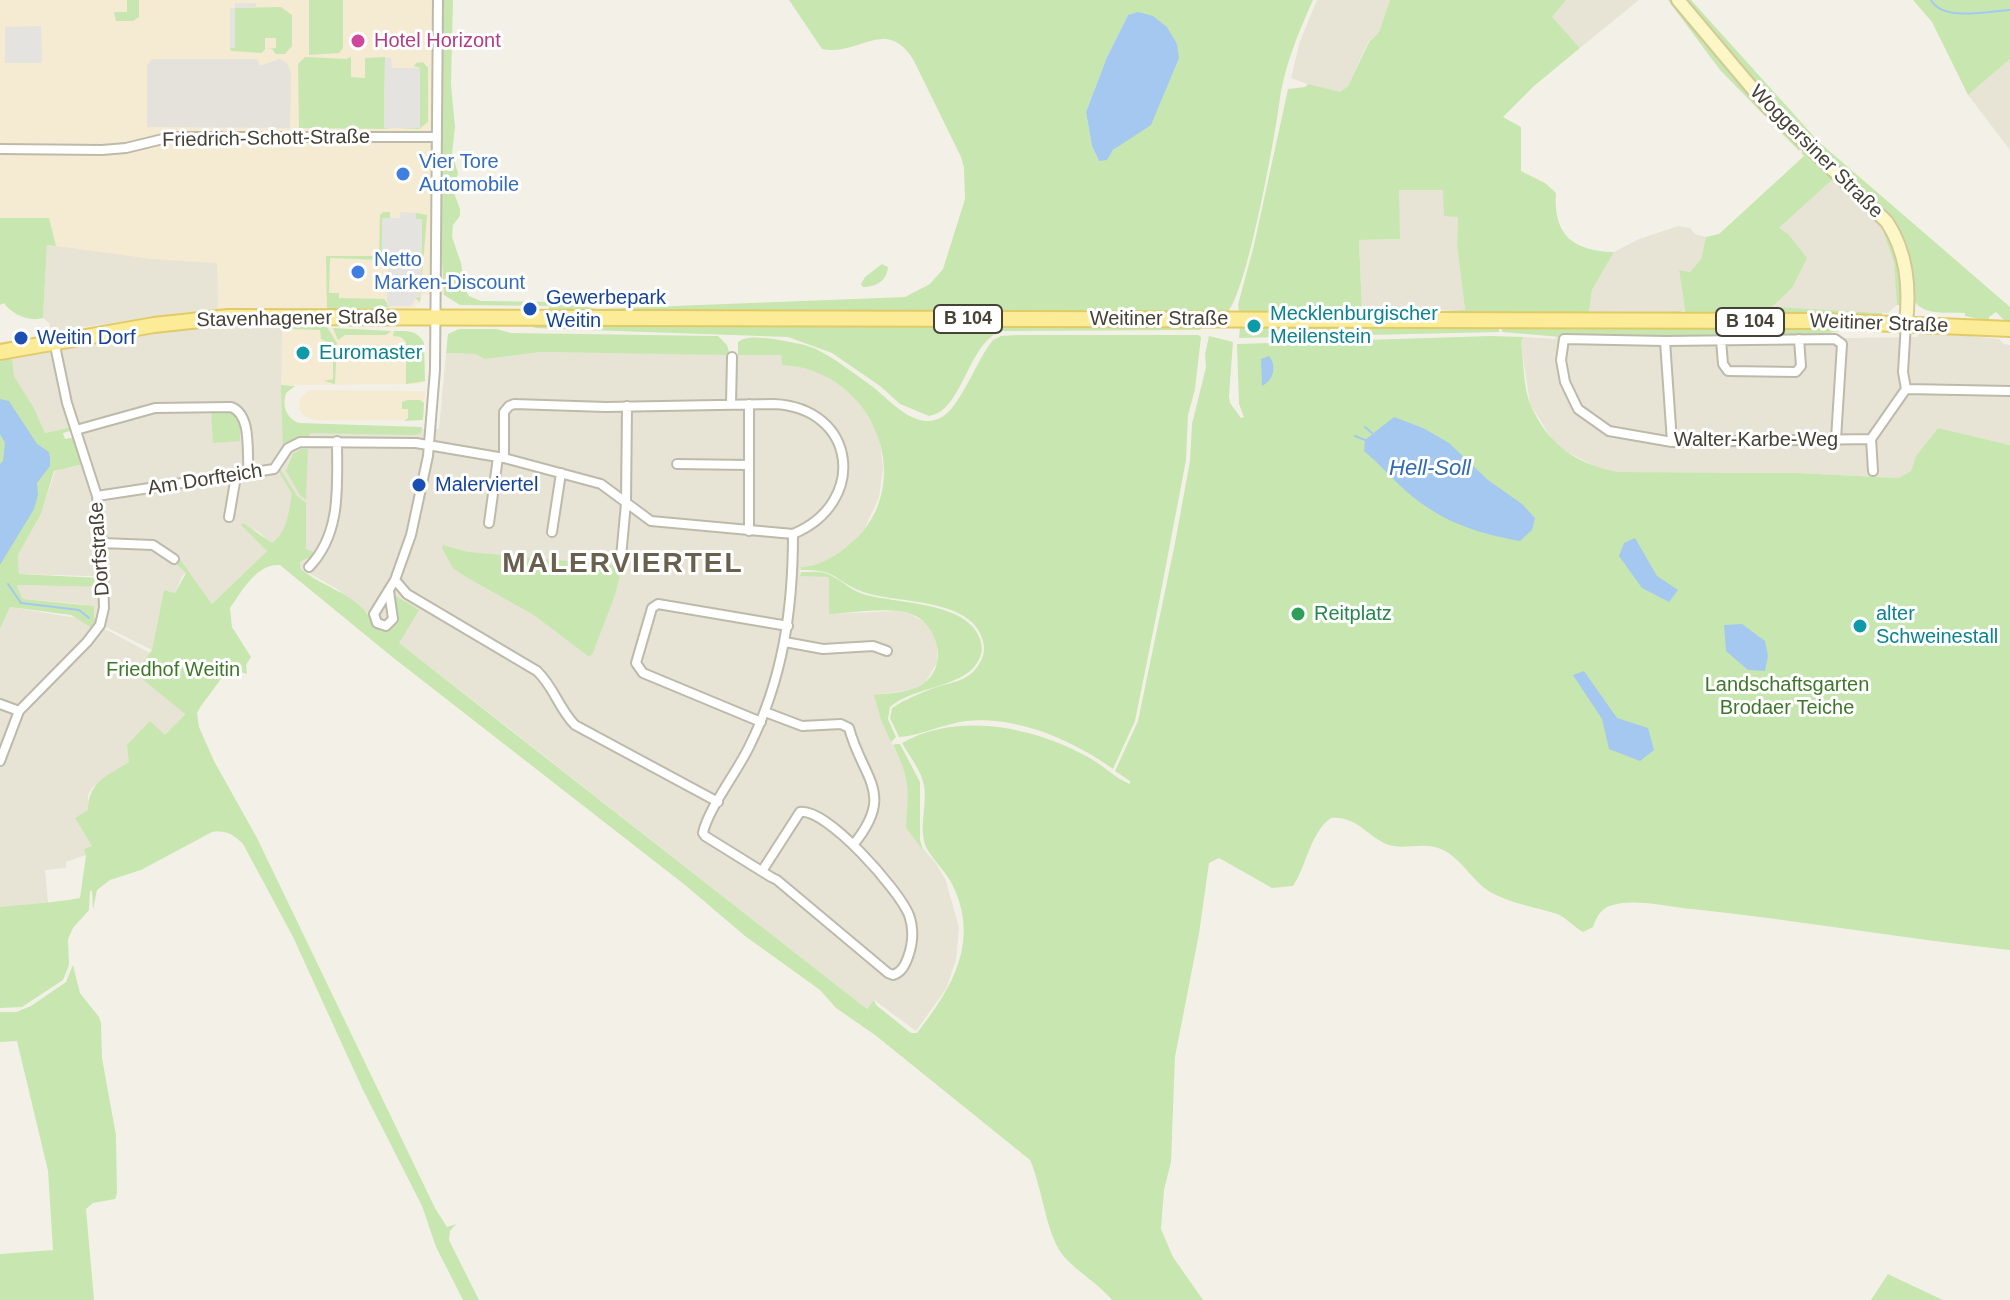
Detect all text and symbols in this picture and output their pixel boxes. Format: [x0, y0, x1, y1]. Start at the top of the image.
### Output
place label: Hotel Horizont [374, 29, 501, 53]
marker: Hotel Horizont [349, 32, 367, 50]
street label: Woggersiner Straße [1744, 80, 1888, 224]
street label: Friedrich-Schott-Straße [162, 125, 370, 153]
place label: Vier Tore Automobile [419, 150, 519, 197]
marker: Vier Tore Automobile [394, 165, 412, 183]
place label: Netto Marken-Discount [374, 248, 525, 295]
marker: Netto Marken-Discount [349, 263, 367, 281]
place label: Gewerbepark Weitin [546, 286, 666, 333]
marker: Gewerbepark Weitin [521, 300, 539, 318]
place label: Mecklenburgischer Meilenstein [1270, 302, 1438, 349]
street label: Stavenhagener Straße [196, 305, 398, 333]
road number: B 104 [934, 305, 1002, 333]
street label: Weitiner Straße [1090, 307, 1228, 331]
road number: B 104 [1716, 308, 1784, 336]
street label: Weitiner Straße [1809, 310, 1949, 338]
marker: Mecklenburgischer Meilenstein [1245, 317, 1263, 335]
place label: Weitin Dorf [37, 326, 136, 350]
marker: Weitin Dorf [12, 329, 30, 347]
place label: Euromaster [319, 341, 422, 365]
marker: Euromaster [294, 344, 312, 362]
street label: Walter-Karbe-Weg [1674, 428, 1838, 452]
water label: Hell-Soll [1389, 456, 1471, 482]
street label: Am Dorfteich [146, 459, 264, 501]
place label: Malerviertel [435, 473, 538, 497]
marker: Malerviertel [410, 476, 428, 494]
street label: Dorfstraße [85, 501, 115, 597]
district label: MALERVIERTEL [502, 547, 744, 581]
place label: Reitplatz [1314, 602, 1392, 626]
place label: alter Schweinestall [1876, 602, 1998, 649]
marker: Reitplatz [1289, 605, 1307, 623]
marker: alter Schweinestall [1851, 617, 1869, 635]
park label: Friedhof Weitin [106, 658, 240, 682]
park label: Landschaftsgarten Brodaer Teiche [1705, 673, 1869, 720]

